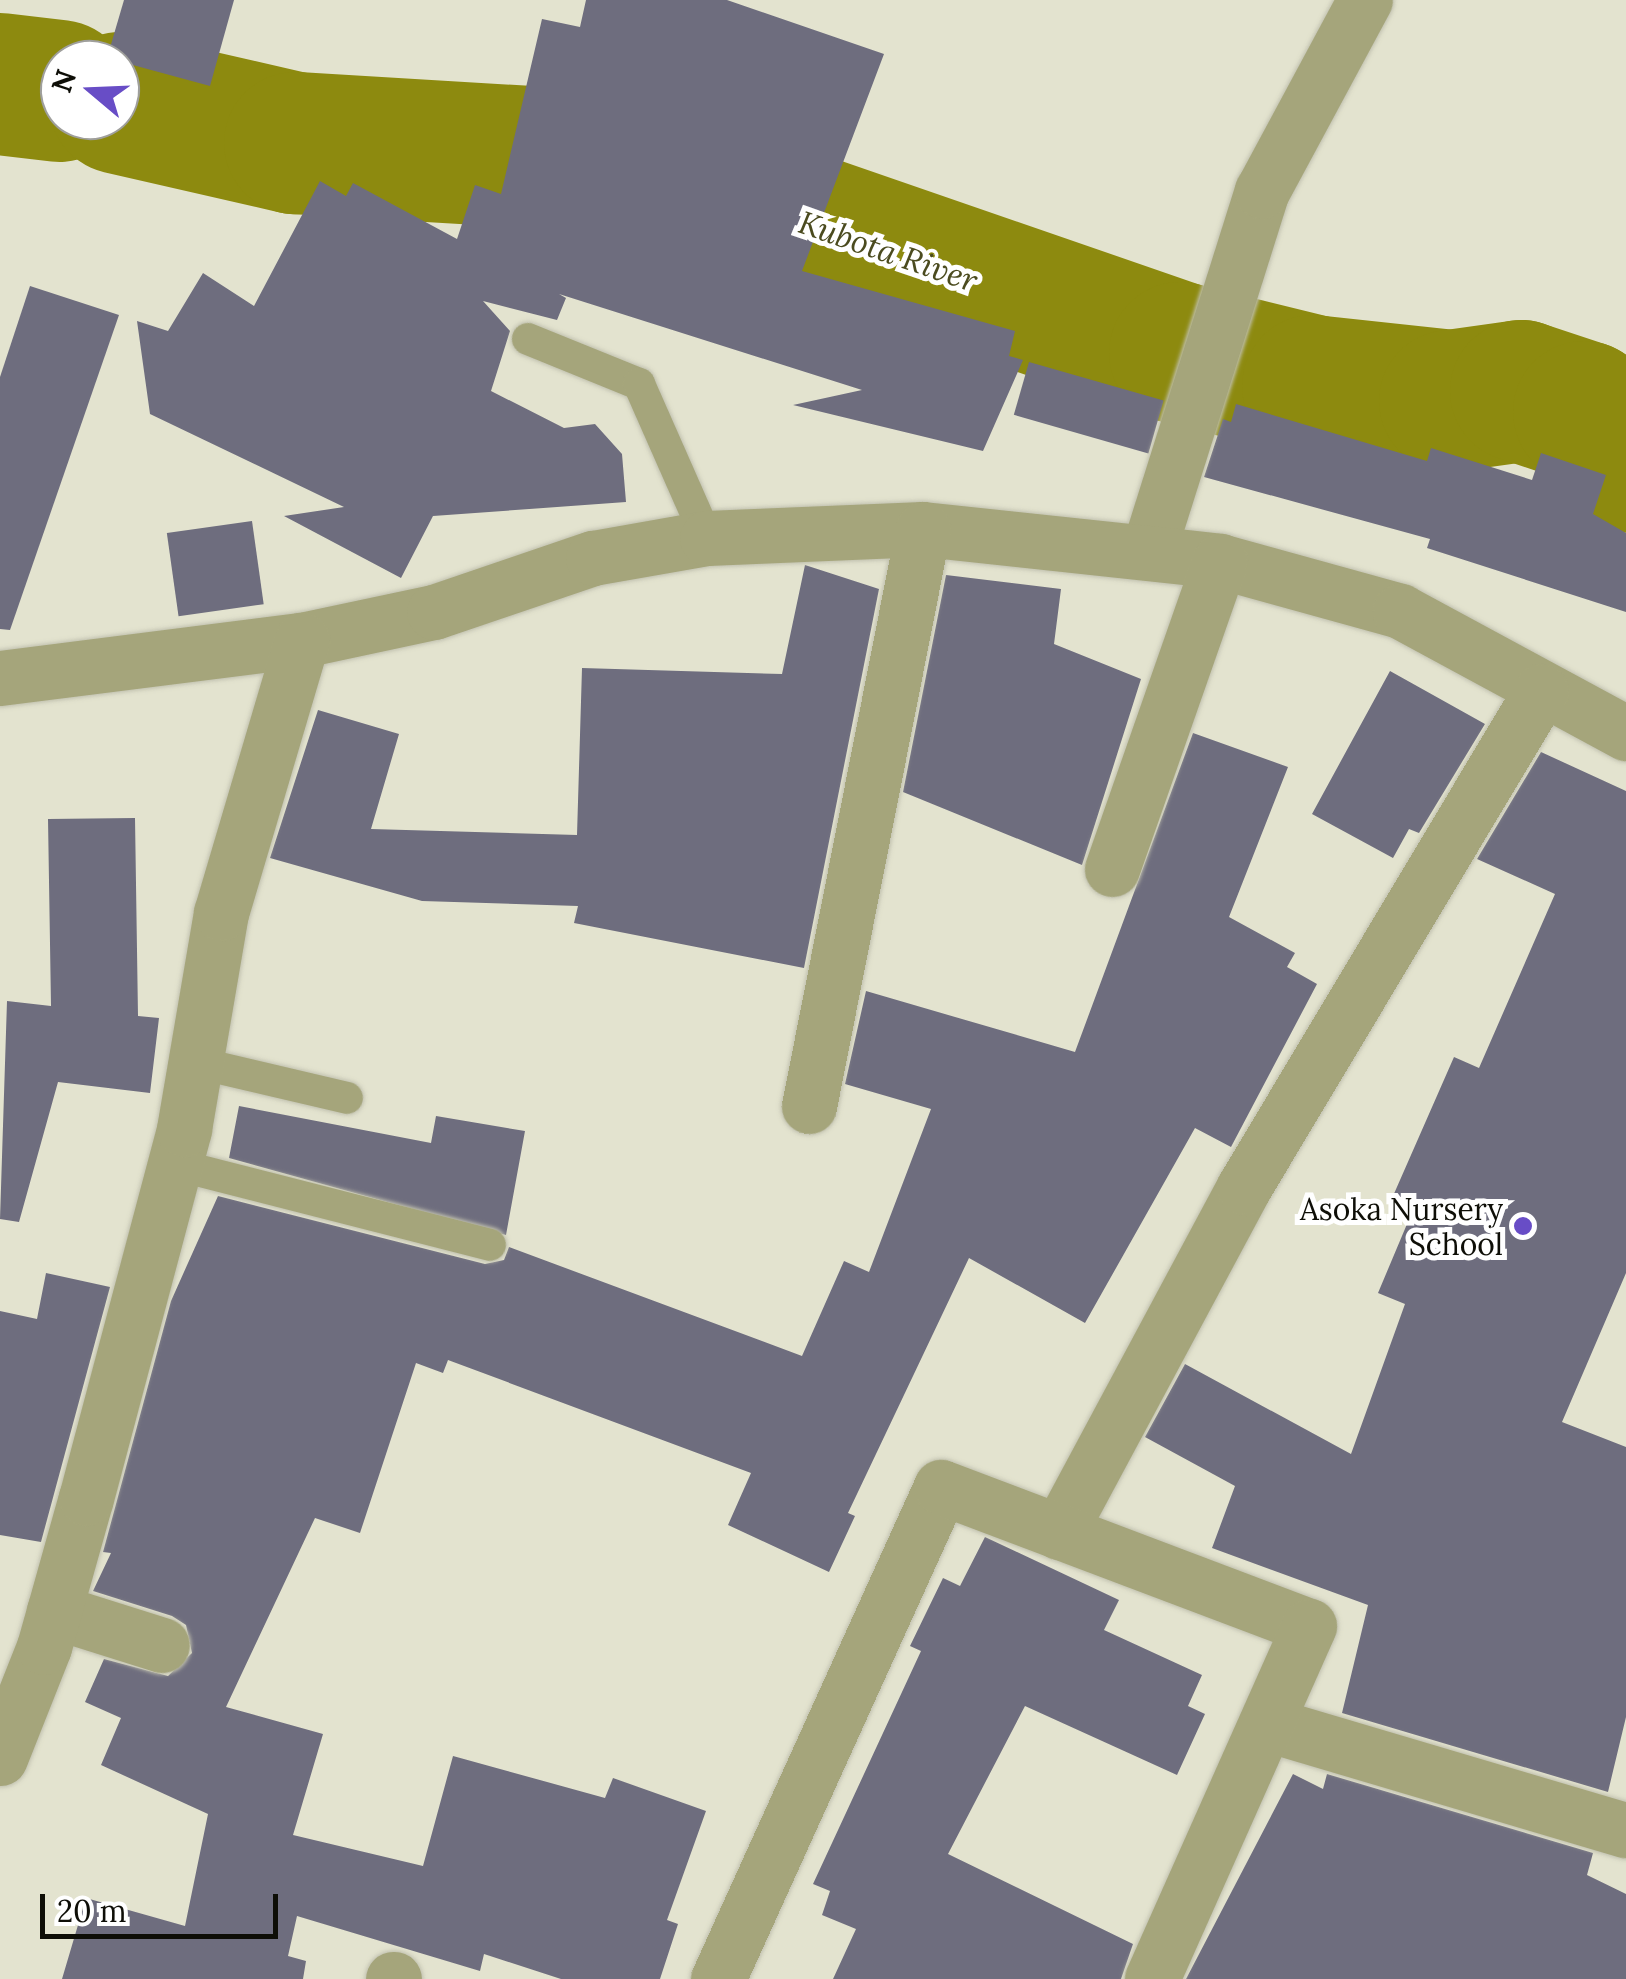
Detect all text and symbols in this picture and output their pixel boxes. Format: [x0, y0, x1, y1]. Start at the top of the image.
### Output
north arrow [40, 40, 140, 140]
text: N [43, 65, 84, 97]
water label: Kubota River [793, 203, 983, 301]
place label: Asoka Nursery School [1300, 1191, 1503, 1262]
marker: Asoka Nursery School [1512, 1215, 1534, 1237]
scale bar [45, 1874, 282, 1936]
text: 20 m [57, 1892, 126, 1930]

